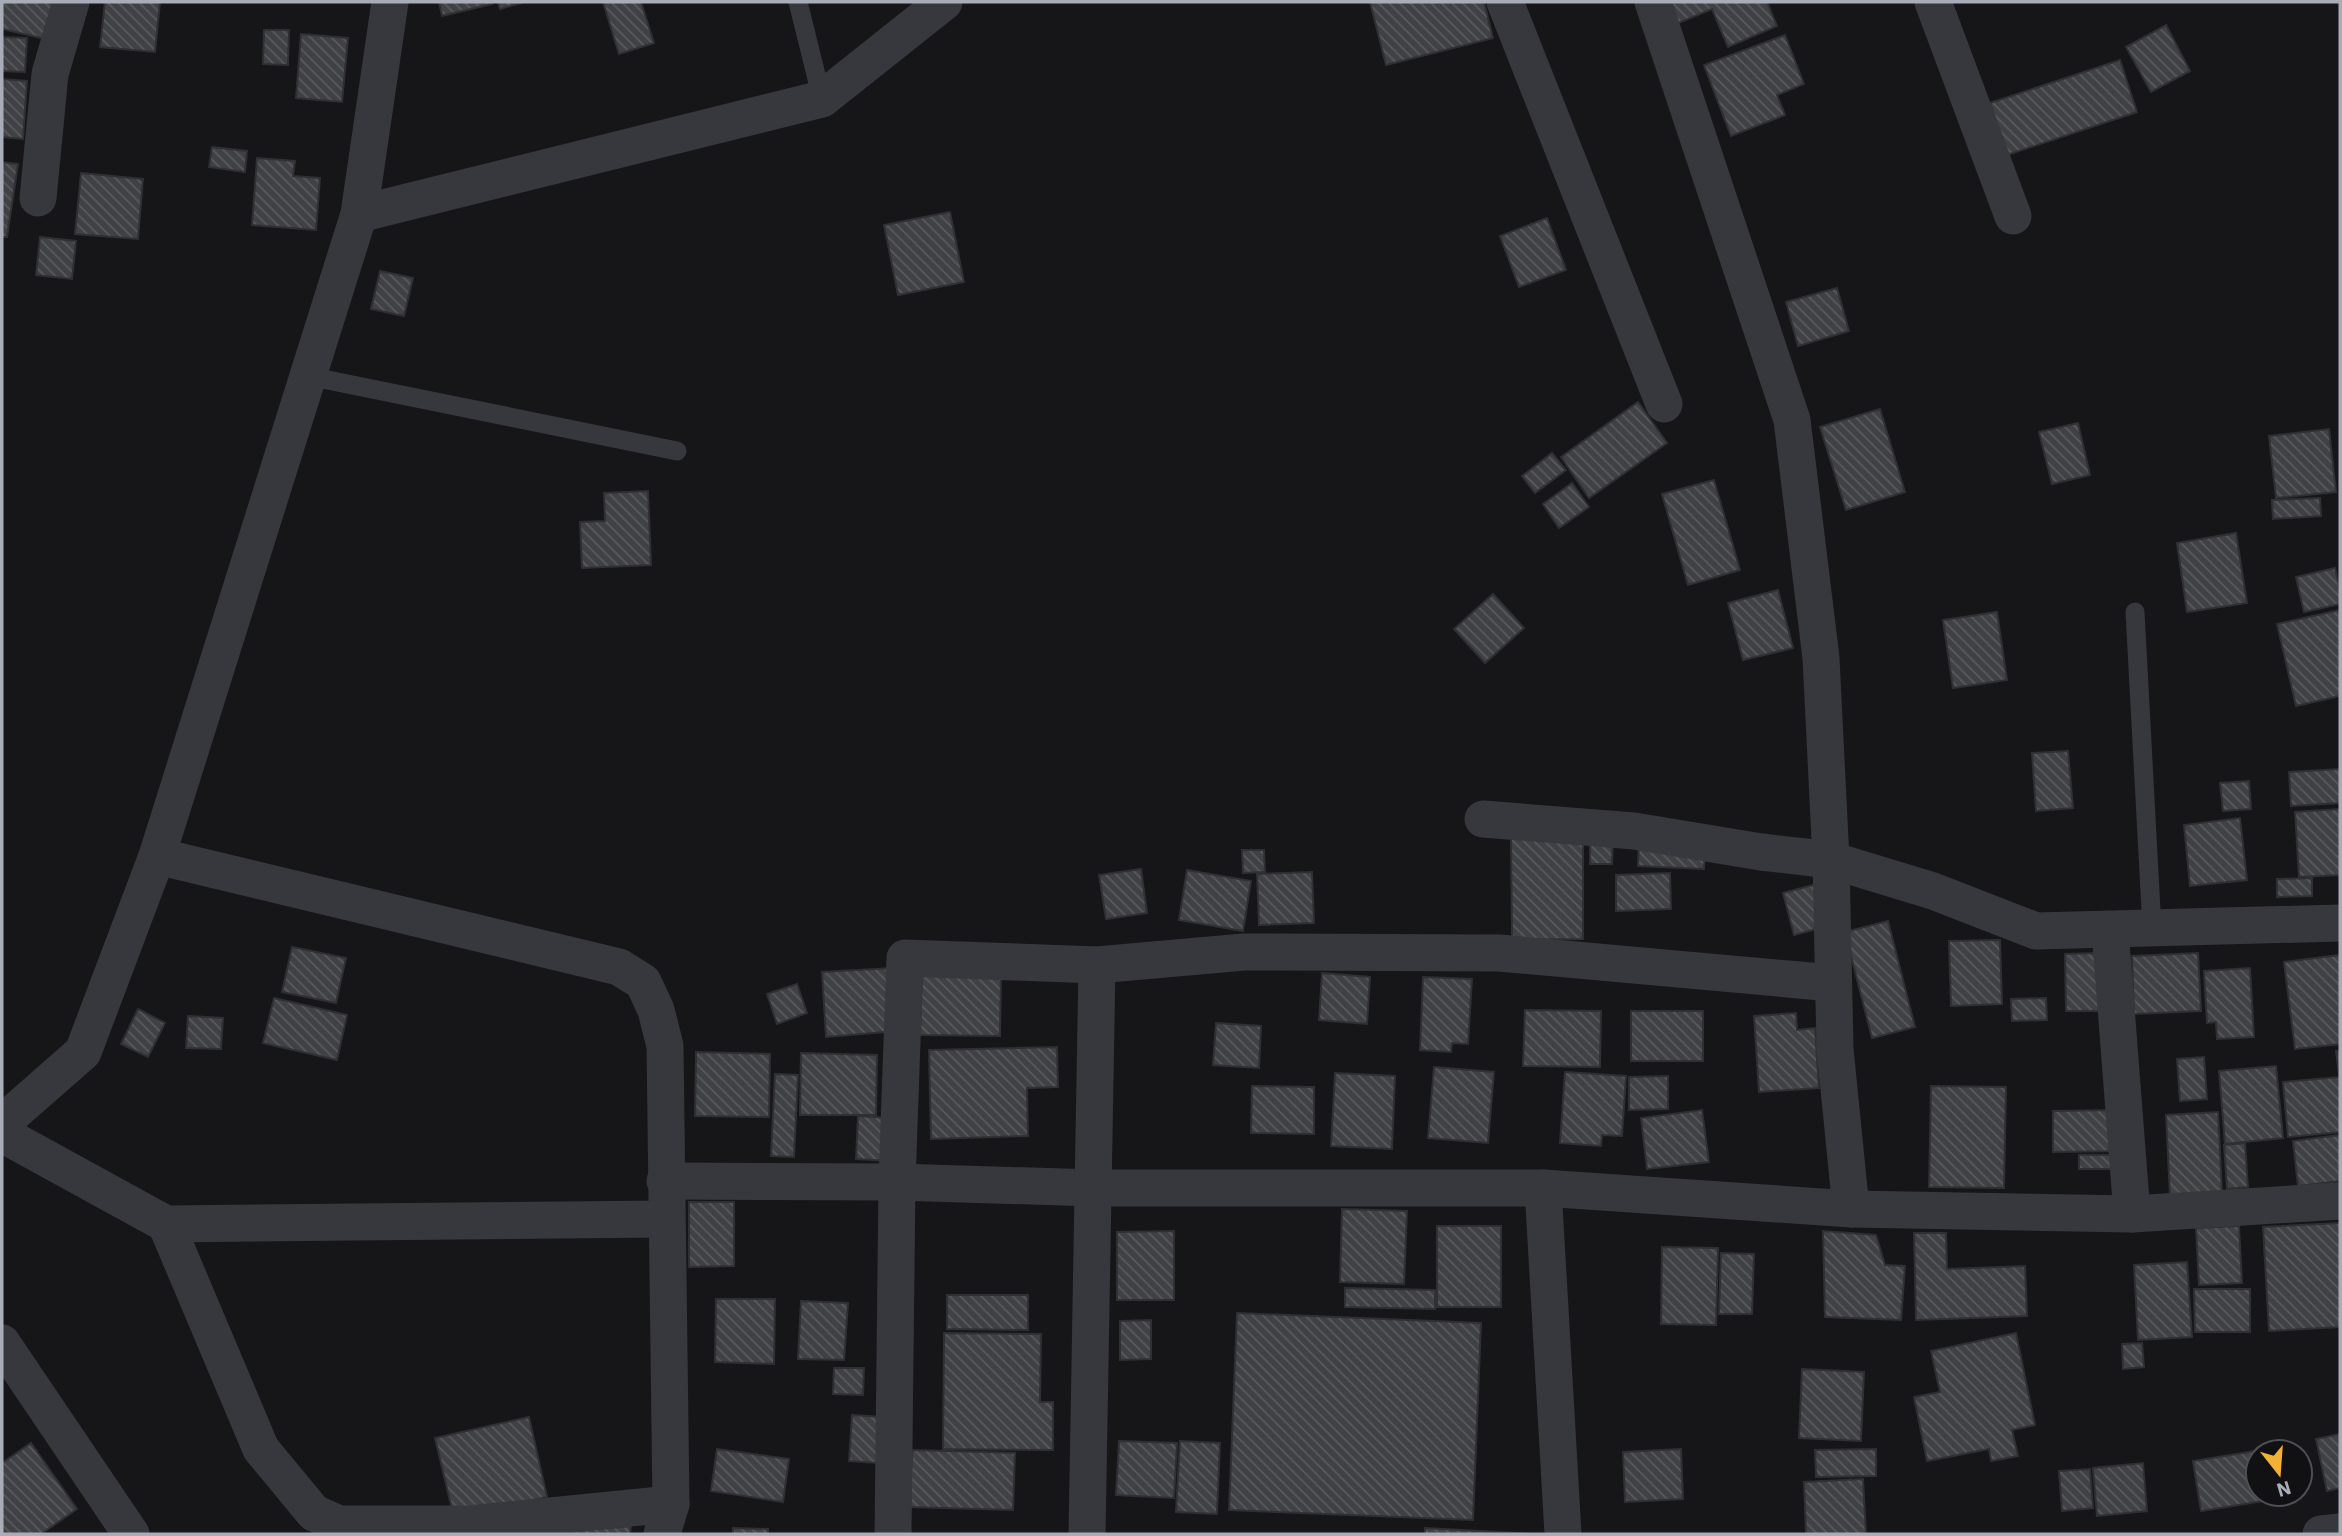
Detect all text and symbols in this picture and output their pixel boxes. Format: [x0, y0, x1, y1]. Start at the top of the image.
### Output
north arrow [2244, 1438, 2314, 1508]
text: N [2274, 1476, 2294, 1503]

